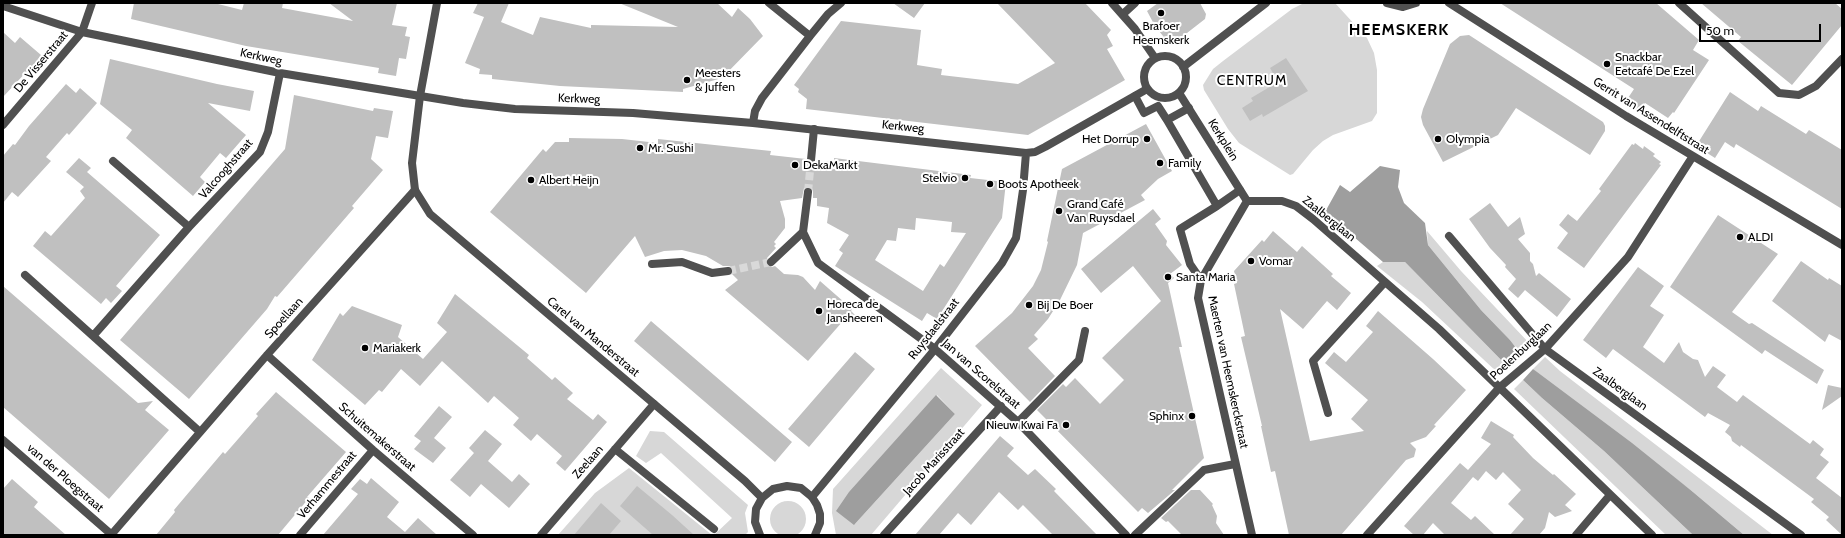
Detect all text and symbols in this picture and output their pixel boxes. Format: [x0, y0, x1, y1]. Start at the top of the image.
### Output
marker: Brafoer Heemskerk [1156, 8, 1166, 18]
scale bar [1701, 16, 1823, 42]
place label: Brafoer Heemskerk [1133, 19, 1189, 47]
district label: HEEMSKERK [1349, 20, 1449, 40]
text: 50 m [1706, 23, 1734, 38]
street label: De Visserstraat [11, 28, 71, 96]
street label: Kerkweg [239, 46, 283, 68]
place label: Snackbar Eetcafé De Ezel [1615, 50, 1694, 78]
marker: Snackbar Eetcafé De Ezel [1602, 59, 1612, 69]
place label: Meesters & Juffen [695, 66, 741, 94]
district label: CENTRUM [1217, 73, 1287, 89]
street label: Gerrit van Assendelftstraat [1590, 74, 1712, 158]
marker: Meesters & Juffen [682, 75, 692, 85]
street label: Kerkweg [558, 91, 600, 107]
street label: Kerkplein [1205, 116, 1241, 164]
street label: Kerkweg [881, 118, 925, 136]
place label: Het Dorrup [1082, 132, 1139, 146]
place label: Olympia [1446, 132, 1489, 146]
marker: Het Dorrup [1142, 134, 1152, 144]
marker: Olympia [1433, 134, 1443, 144]
street label: Valcooghstraat [196, 136, 256, 202]
place label: Mr. Sushi [648, 141, 694, 155]
marker: Mr. Sushi [635, 143, 645, 153]
place label: Family [1168, 156, 1201, 170]
place label: DekaMarkt [803, 158, 857, 172]
marker: Family [1155, 158, 1165, 168]
marker: DekaMarkt [790, 160, 800, 170]
place label: Stelvio [922, 171, 957, 185]
place label: Albert Heijn [539, 173, 599, 187]
marker: Stelvio [960, 173, 970, 183]
marker: Albert Heijn [526, 175, 536, 185]
place label: Boots Apotheek [998, 177, 1079, 191]
marker: Boots Apotheek [985, 179, 995, 189]
street label: Zaalberglaan [1299, 193, 1359, 245]
place label: Grand Café Van Ruysdael [1067, 197, 1135, 225]
marker: Grand Café Van Ruysdael [1054, 206, 1064, 216]
place label: ALDI [1748, 230, 1773, 244]
marker: ALDI [1735, 232, 1745, 242]
place label: Vomar [1259, 254, 1292, 268]
marker: Vomar [1246, 256, 1256, 266]
place label: Santa Maria [1176, 270, 1235, 284]
marker: Santa Maria [1163, 272, 1173, 282]
street label: Carel van Manderstraat [544, 294, 642, 380]
street label: Maerten van Heemskerckstraat [1205, 294, 1251, 450]
street label: Spoellaan [262, 295, 306, 341]
street label: Ruysdaelstraat [906, 295, 962, 363]
place label: Horeca de Jansheeren [827, 297, 883, 325]
place label: Bij De Boer [1037, 298, 1093, 312]
marker: Bij De Boer [1024, 300, 1034, 310]
marker: Horeca de Jansheeren [814, 306, 824, 316]
street label: Poelenburglaan [1487, 319, 1555, 383]
street label: Jan van Scorelstraat [939, 336, 1023, 412]
place label: Mariakerk [373, 341, 421, 355]
marker: Mariakerk [360, 343, 370, 353]
street label: Zaalberglaan [1590, 364, 1650, 414]
street label: Schuitemakerstraat [336, 400, 418, 474]
place label: Sphinx [1149, 409, 1184, 423]
marker: Sphinx [1187, 411, 1197, 421]
place label: Nieuw Kwai Fa [986, 418, 1058, 432]
marker: Nieuw Kwai Fa [1061, 420, 1071, 430]
street label: Jacob Marisstraat [900, 426, 968, 498]
street label: van der Ploegstraat [24, 441, 106, 515]
street label: Zeelaan [570, 442, 606, 482]
street label: Verhammestraat [294, 448, 360, 522]

